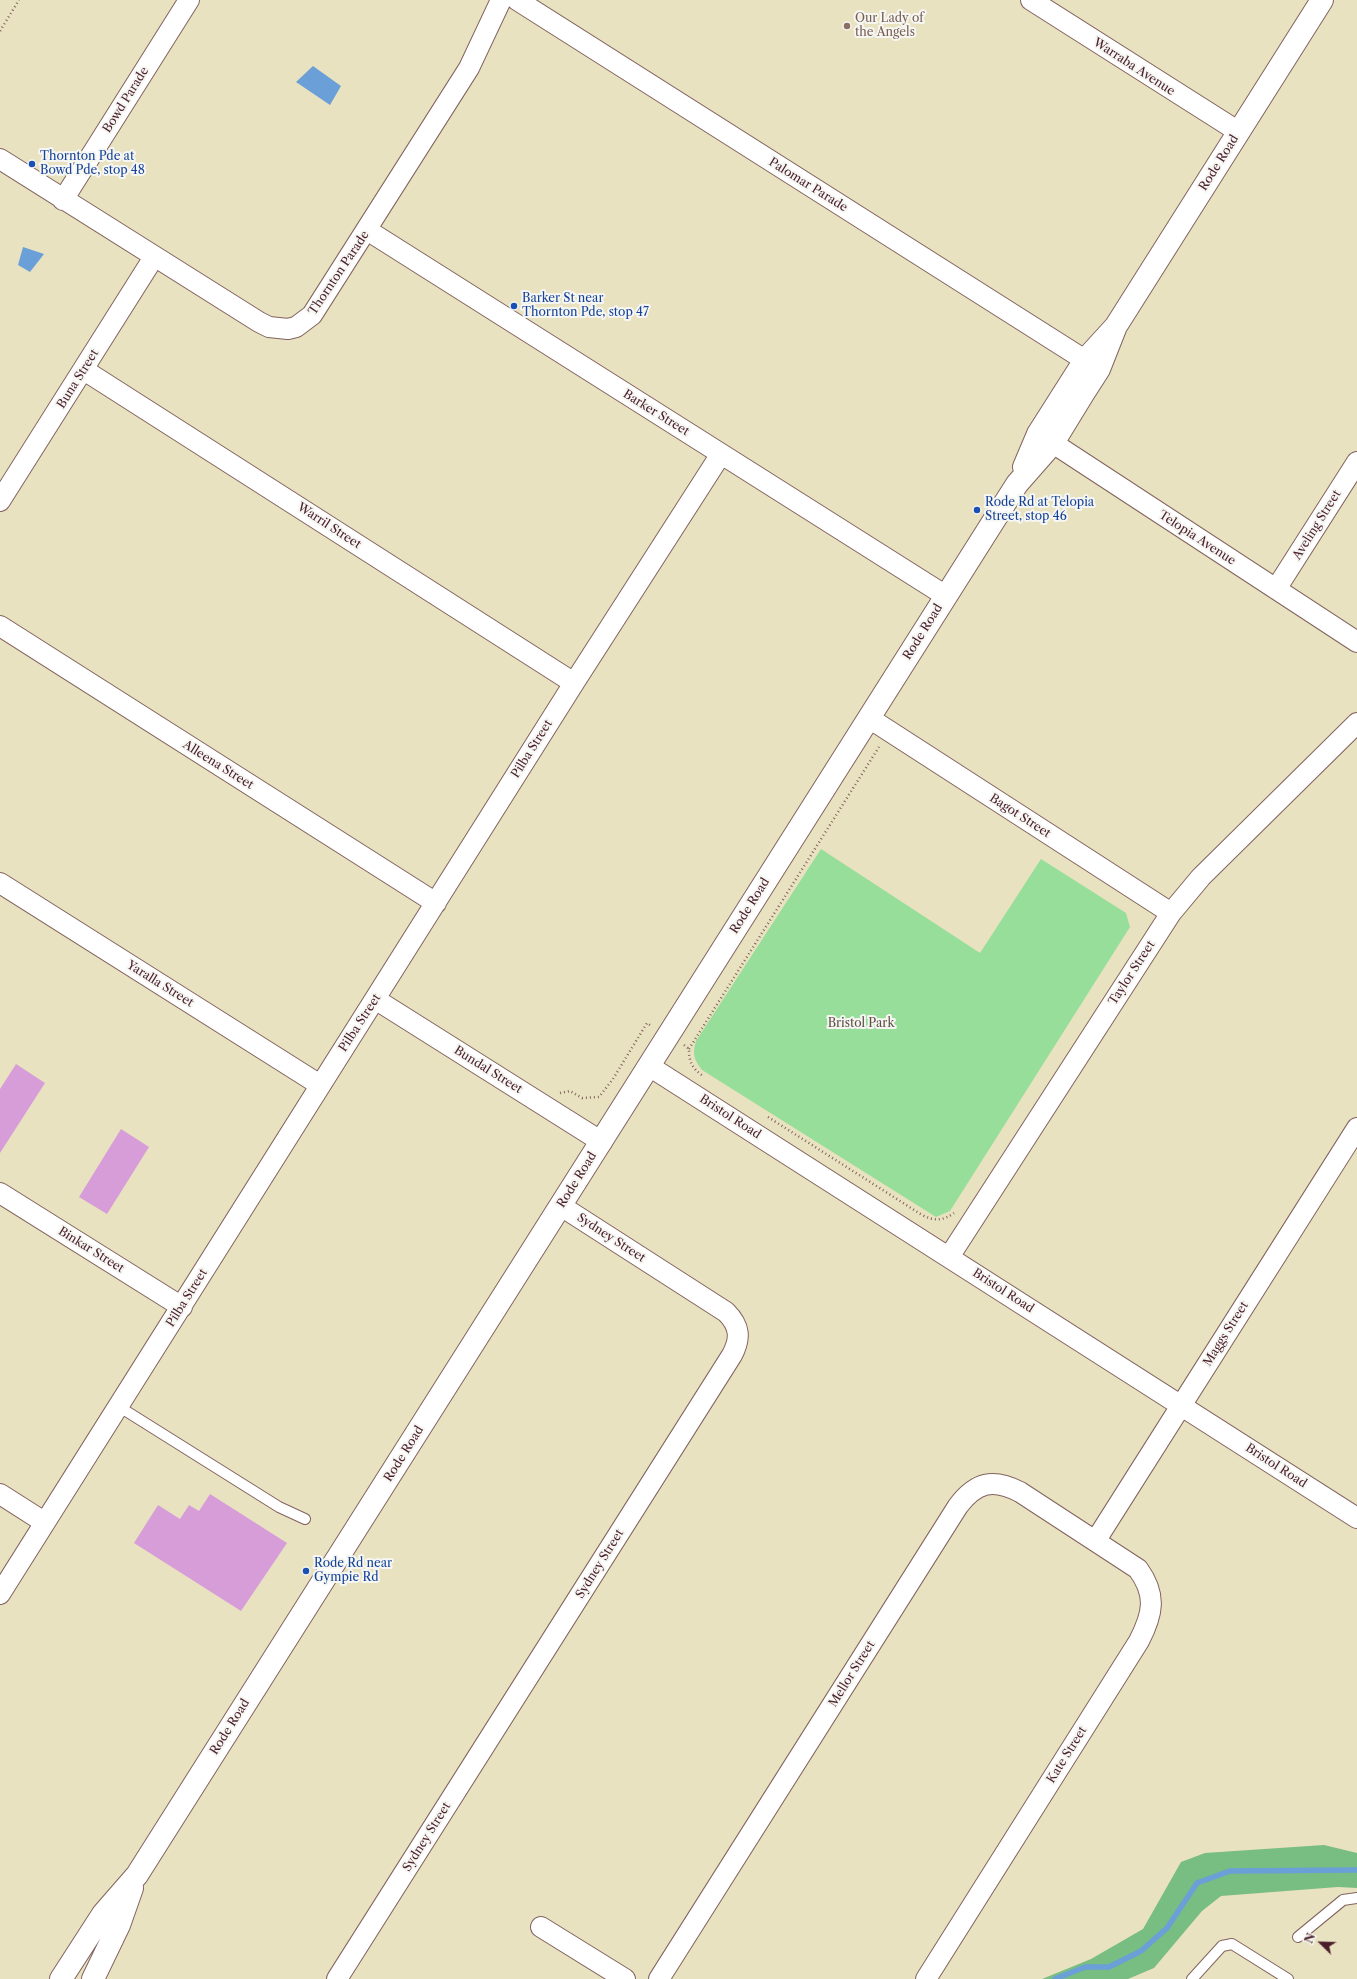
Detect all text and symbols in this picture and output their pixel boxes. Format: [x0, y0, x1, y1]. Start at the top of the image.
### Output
place label: Our Lady of the Angels [855, 12, 923, 40]
marker: Our Lady of the Angels [842, 21, 852, 31]
street label: Warraba Avenue [1091, 35, 1177, 99]
street label: Bowd Parade [100, 64, 152, 136]
street label: Rode Road [1196, 132, 1242, 194]
place label: Thornton Pde at Bowd Pde, stop 48 [40, 150, 145, 178]
street label: Palomar Parade [766, 155, 850, 215]
marker: Thornton Pde at Bowd Pde, stop 48 [27, 159, 37, 169]
street label: Thornton Parade [306, 228, 372, 318]
place label: Barker St near Thornton Pde, stop 47 [522, 292, 649, 320]
marker: Barker St near Thornton Pde, stop 47 [509, 301, 519, 311]
street label: Buna Street [54, 347, 102, 411]
street label: Barker Street [620, 387, 692, 439]
street label: Aveling Street [1290, 488, 1344, 562]
place label: Rode Rd at Telopia Street, stop 46 [985, 496, 1094, 524]
street label: Warril Street [294, 500, 364, 552]
marker: Rode Rd at Telopia Street, stop 46 [972, 505, 982, 515]
street label: Telopia Avenue [1156, 508, 1238, 568]
street label: Rode Road [900, 601, 946, 663]
street label: Pilba Street [508, 717, 556, 781]
street label: Alleena Street [180, 738, 256, 792]
street label: Bagot Street [987, 791, 1053, 841]
street label: Rode Road [727, 875, 773, 937]
street label: Taylor Street [1106, 938, 1158, 1008]
street label: Yaralla Street [124, 958, 196, 1010]
street label: Pilba Street [336, 991, 384, 1055]
park label: Bristol Park [828, 1017, 894, 1031]
street label: Bundal Street [451, 1043, 525, 1097]
street label: Bristol Road [697, 1092, 763, 1142]
street label: Rode Road [554, 1149, 600, 1211]
street label: Sydney Street [574, 1211, 648, 1265]
street label: Binkar Street [55, 1224, 127, 1276]
street label: Pilba Street [163, 1266, 211, 1330]
street label: Bristol Road [970, 1266, 1036, 1316]
street label: Maggs Street [1200, 1299, 1252, 1369]
street label: Rode Road [381, 1423, 427, 1485]
street label: Bristol Road [1243, 1441, 1309, 1491]
street label: Sydney Street [573, 1527, 627, 1601]
place label: Rode Rd near Gympie Rd [314, 1557, 392, 1585]
marker: Rode Rd near Gympie Rd [301, 1566, 311, 1576]
street label: Mellor Street [826, 1638, 878, 1710]
street label: Rode Road [207, 1696, 253, 1758]
street label: Kate Street [1044, 1724, 1090, 1786]
street label: Sydney Street [400, 1800, 454, 1874]
north arrow [1301, 1923, 1341, 1963]
text: N [1302, 1931, 1318, 1945]

